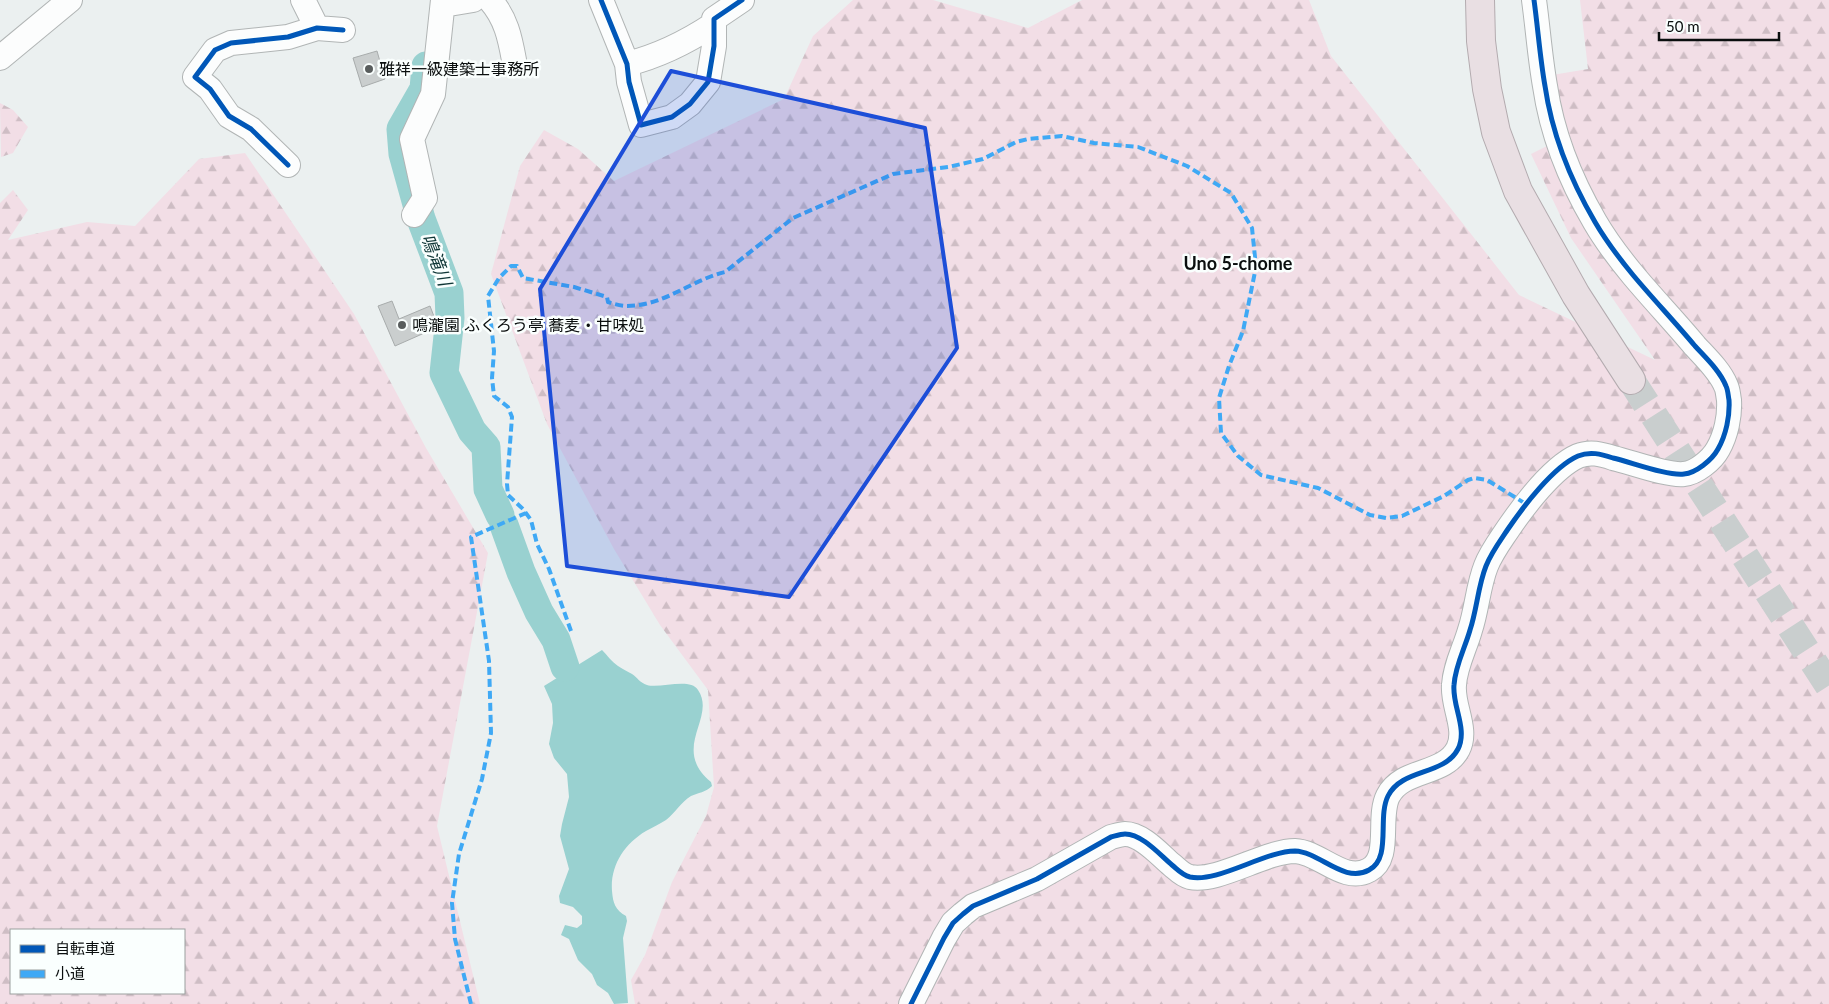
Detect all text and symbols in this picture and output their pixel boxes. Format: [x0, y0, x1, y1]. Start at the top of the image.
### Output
scale bar [1659, 10, 1779, 42]
text: 50 m [1666, 17, 1700, 35]
place label: 雅祥一級建築士事務所 [379, 59, 539, 78]
marker: 雅祥一級建築士事務所 [363, 63, 375, 75]
water label: 鳴滝川 [417, 230, 458, 291]
district label: Uno 5-chome [1184, 252, 1293, 274]
place label: 鳴瀧園 ふくろう亭 蕎麦・甘味処 [412, 315, 644, 334]
marker: 鳴瀧園 ふくろう亭 蕎麦・甘味処 [396, 319, 408, 331]
legend [10, 929, 185, 994]
text: 自転車道 [55, 939, 115, 957]
text: 小道 [55, 964, 85, 982]

